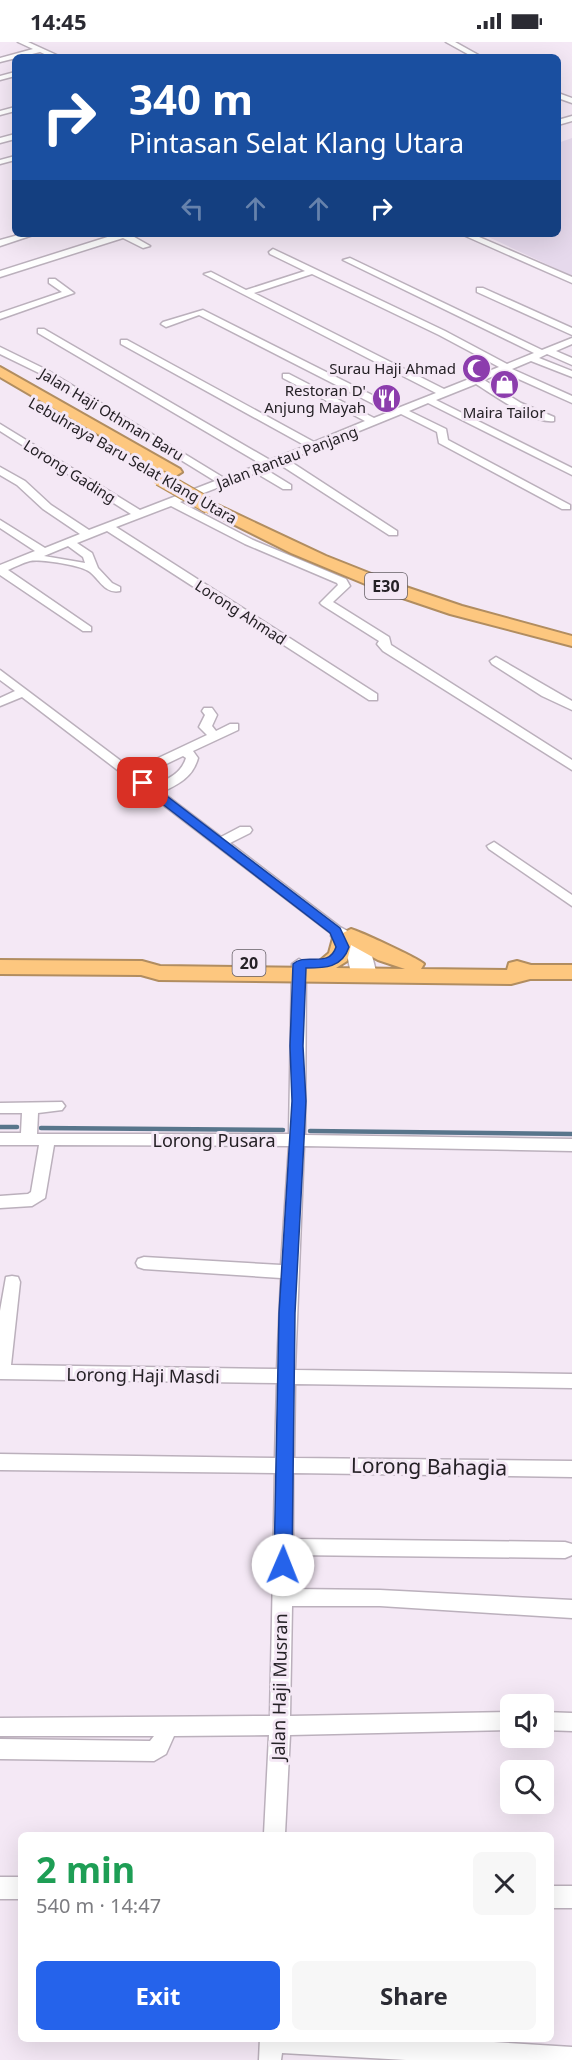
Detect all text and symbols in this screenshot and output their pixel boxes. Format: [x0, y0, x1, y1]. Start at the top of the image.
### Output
text: 14:45 [30, 6, 87, 36]
text: 340 m [129, 70, 253, 127]
icon: right [30, 78, 108, 156]
text: Pintasan Selat Klang Utara [129, 124, 464, 161]
icon: left [176, 192, 209, 225]
icon: ahead [239, 192, 272, 225]
icon: ahead [302, 192, 335, 225]
icon: right [365, 192, 398, 225]
mosque icon: Surau Haji Ahmad [461, 352, 493, 384]
place label: Surau Haji Ahmad [329, 358, 456, 378]
street label: Jalan Haji Othman Baru [35, 362, 188, 465]
shop icon: Maira Tailor [488, 369, 520, 401]
place label: Restoran D' Anjung Mayah [264, 380, 366, 417]
restaurant icon: Restoran D' Anjung Mayah [371, 383, 403, 415]
street label: Lebuhraya Baru Selat Klang Utara [25, 392, 241, 528]
place label: Maira Tailor [463, 402, 545, 422]
street label: Jalan Rantau Panjang [212, 421, 360, 494]
street label: Lorong Gading [20, 435, 120, 507]
road number: E30 [365, 573, 407, 599]
street label: Lorong Ahmad [192, 575, 290, 649]
pin [117, 757, 168, 808]
icon: arrive [126, 766, 159, 799]
road number: 20 [232, 950, 266, 976]
street label: Lorong Pusara [152, 1128, 276, 1152]
street label: Lorong Haji Masdi [66, 1362, 220, 1388]
street label: Lorong Bahagia [351, 1451, 507, 1481]
position arrow [251, 1533, 315, 1597]
street label: Jalan Haji Musran [266, 1613, 292, 1763]
map controls [500, 1694, 554, 1814]
button: sound [500, 1694, 554, 1748]
button: search [500, 1760, 554, 1814]
text: 2 min [36, 1845, 135, 1894]
button: close [473, 1852, 536, 1915]
text: 540 m · 14:47 [36, 1892, 161, 1919]
button: Exit [36, 1961, 280, 2030]
button: Share [292, 1961, 536, 2030]

